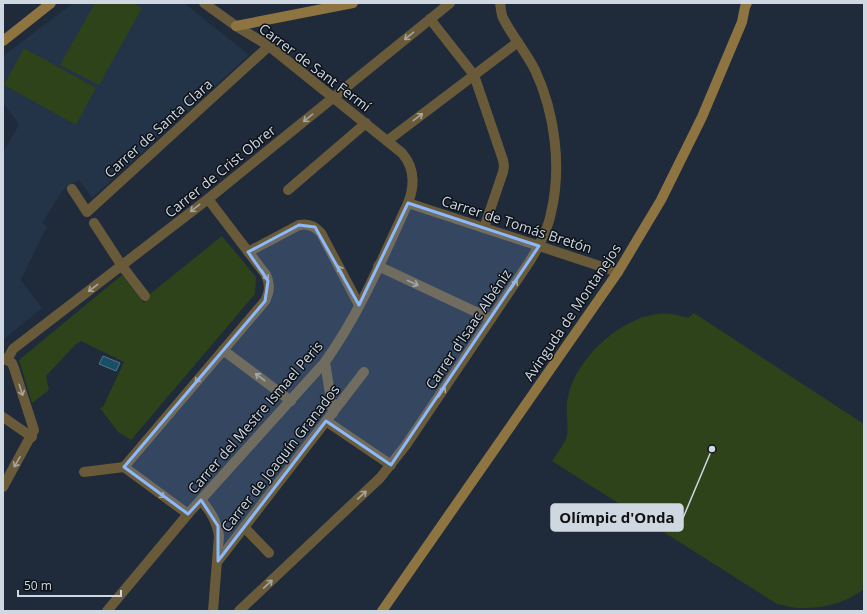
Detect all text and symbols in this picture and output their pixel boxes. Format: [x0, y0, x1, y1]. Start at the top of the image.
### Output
street label: Carrer de Sant Fermí [255, 19, 375, 116]
one-way arrow [403, 32, 414, 41]
street label: Carrer de Santa Clara [100, 74, 216, 182]
one-way arrow [413, 113, 424, 121]
one-way arrow [302, 114, 313, 123]
street label: Carrer de Crist Obrer [161, 120, 280, 222]
street label: Carrer de Tomás Bretón [439, 191, 595, 257]
one-way arrow [190, 204, 201, 213]
street label: Avinguda de Montanejos [519, 239, 625, 384]
one-way arrow [337, 265, 344, 277]
street label: Carrer d'Isaac Albéniz [421, 265, 516, 393]
one-way arrow [260, 269, 269, 280]
one-way arrow [510, 279, 518, 290]
one-way arrow [407, 280, 419, 287]
one-way arrow [87, 284, 98, 292]
street label: Carrer del Mestre Ismael Peris [183, 336, 327, 497]
one-way arrow [195, 372, 204, 383]
one-way arrow [254, 373, 265, 382]
street label: Carrer de Joaquín Granados [217, 380, 344, 536]
one-way arrow [18, 384, 26, 396]
one-way arrow [438, 387, 446, 398]
one-way arrow [13, 456, 21, 468]
one-way arrow [155, 490, 166, 498]
one-way arrow [357, 490, 367, 500]
callout: Olímpic d'Onda [551, 504, 683, 531]
text: Olímpic d'Onda [559, 507, 675, 527]
scale bar [18, 572, 121, 598]
text: 50 m [24, 577, 52, 594]
one-way arrow [263, 579, 273, 589]

